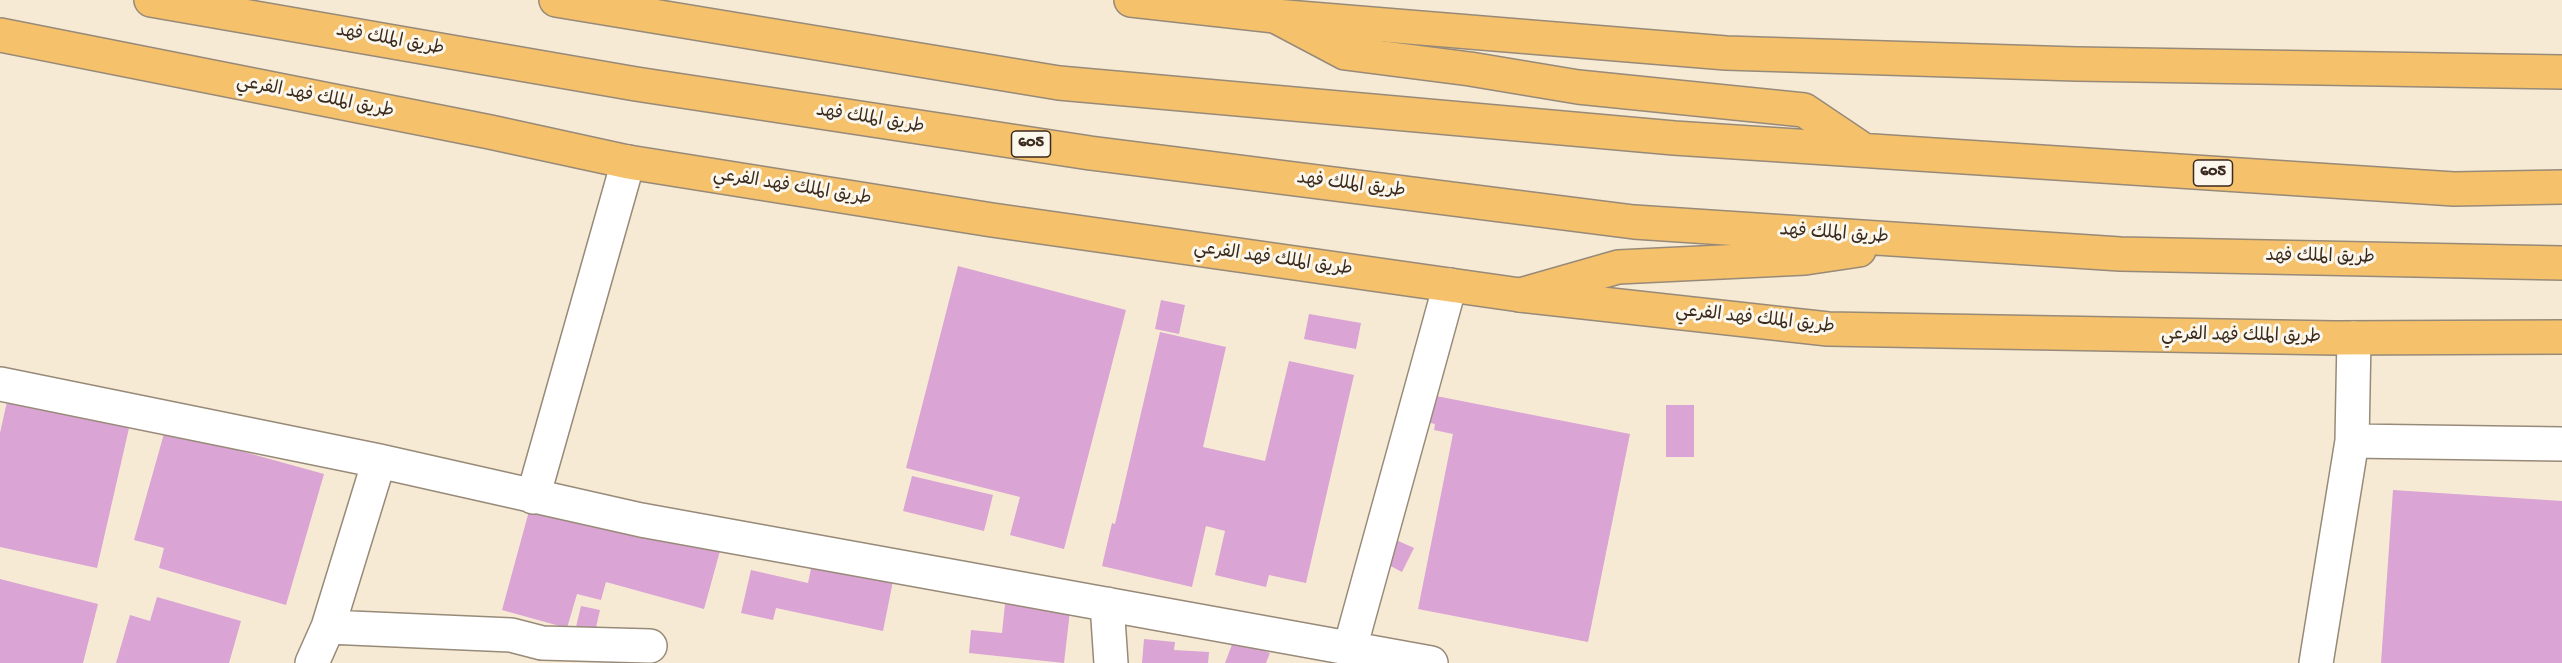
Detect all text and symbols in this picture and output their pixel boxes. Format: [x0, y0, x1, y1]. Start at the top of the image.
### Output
street label: طريق الملك فهد [334, 21, 446, 61]
street label: طريق الملك فهد الفرعي [234, 72, 396, 124]
street label: طريق الملك فهد [814, 101, 926, 139]
road number: 605 [1012, 131, 1050, 157]
road number: 605 [2194, 160, 2232, 186]
street label: طريق الملك فهد الفرعي [711, 165, 873, 211]
street label: طريق الملك فهد [1295, 169, 1407, 203]
street label: طريق الملك فهد [1779, 220, 1889, 250]
street label: طريق الملك فهد الفرعي [1192, 238, 1354, 282]
street label: طريق الملك فهد [2265, 246, 2375, 270]
street label: طريق الملك فهد الفرعي [1674, 301, 1836, 339]
street label: طريق الملك فهد الفرعي [2161, 325, 2321, 349]

